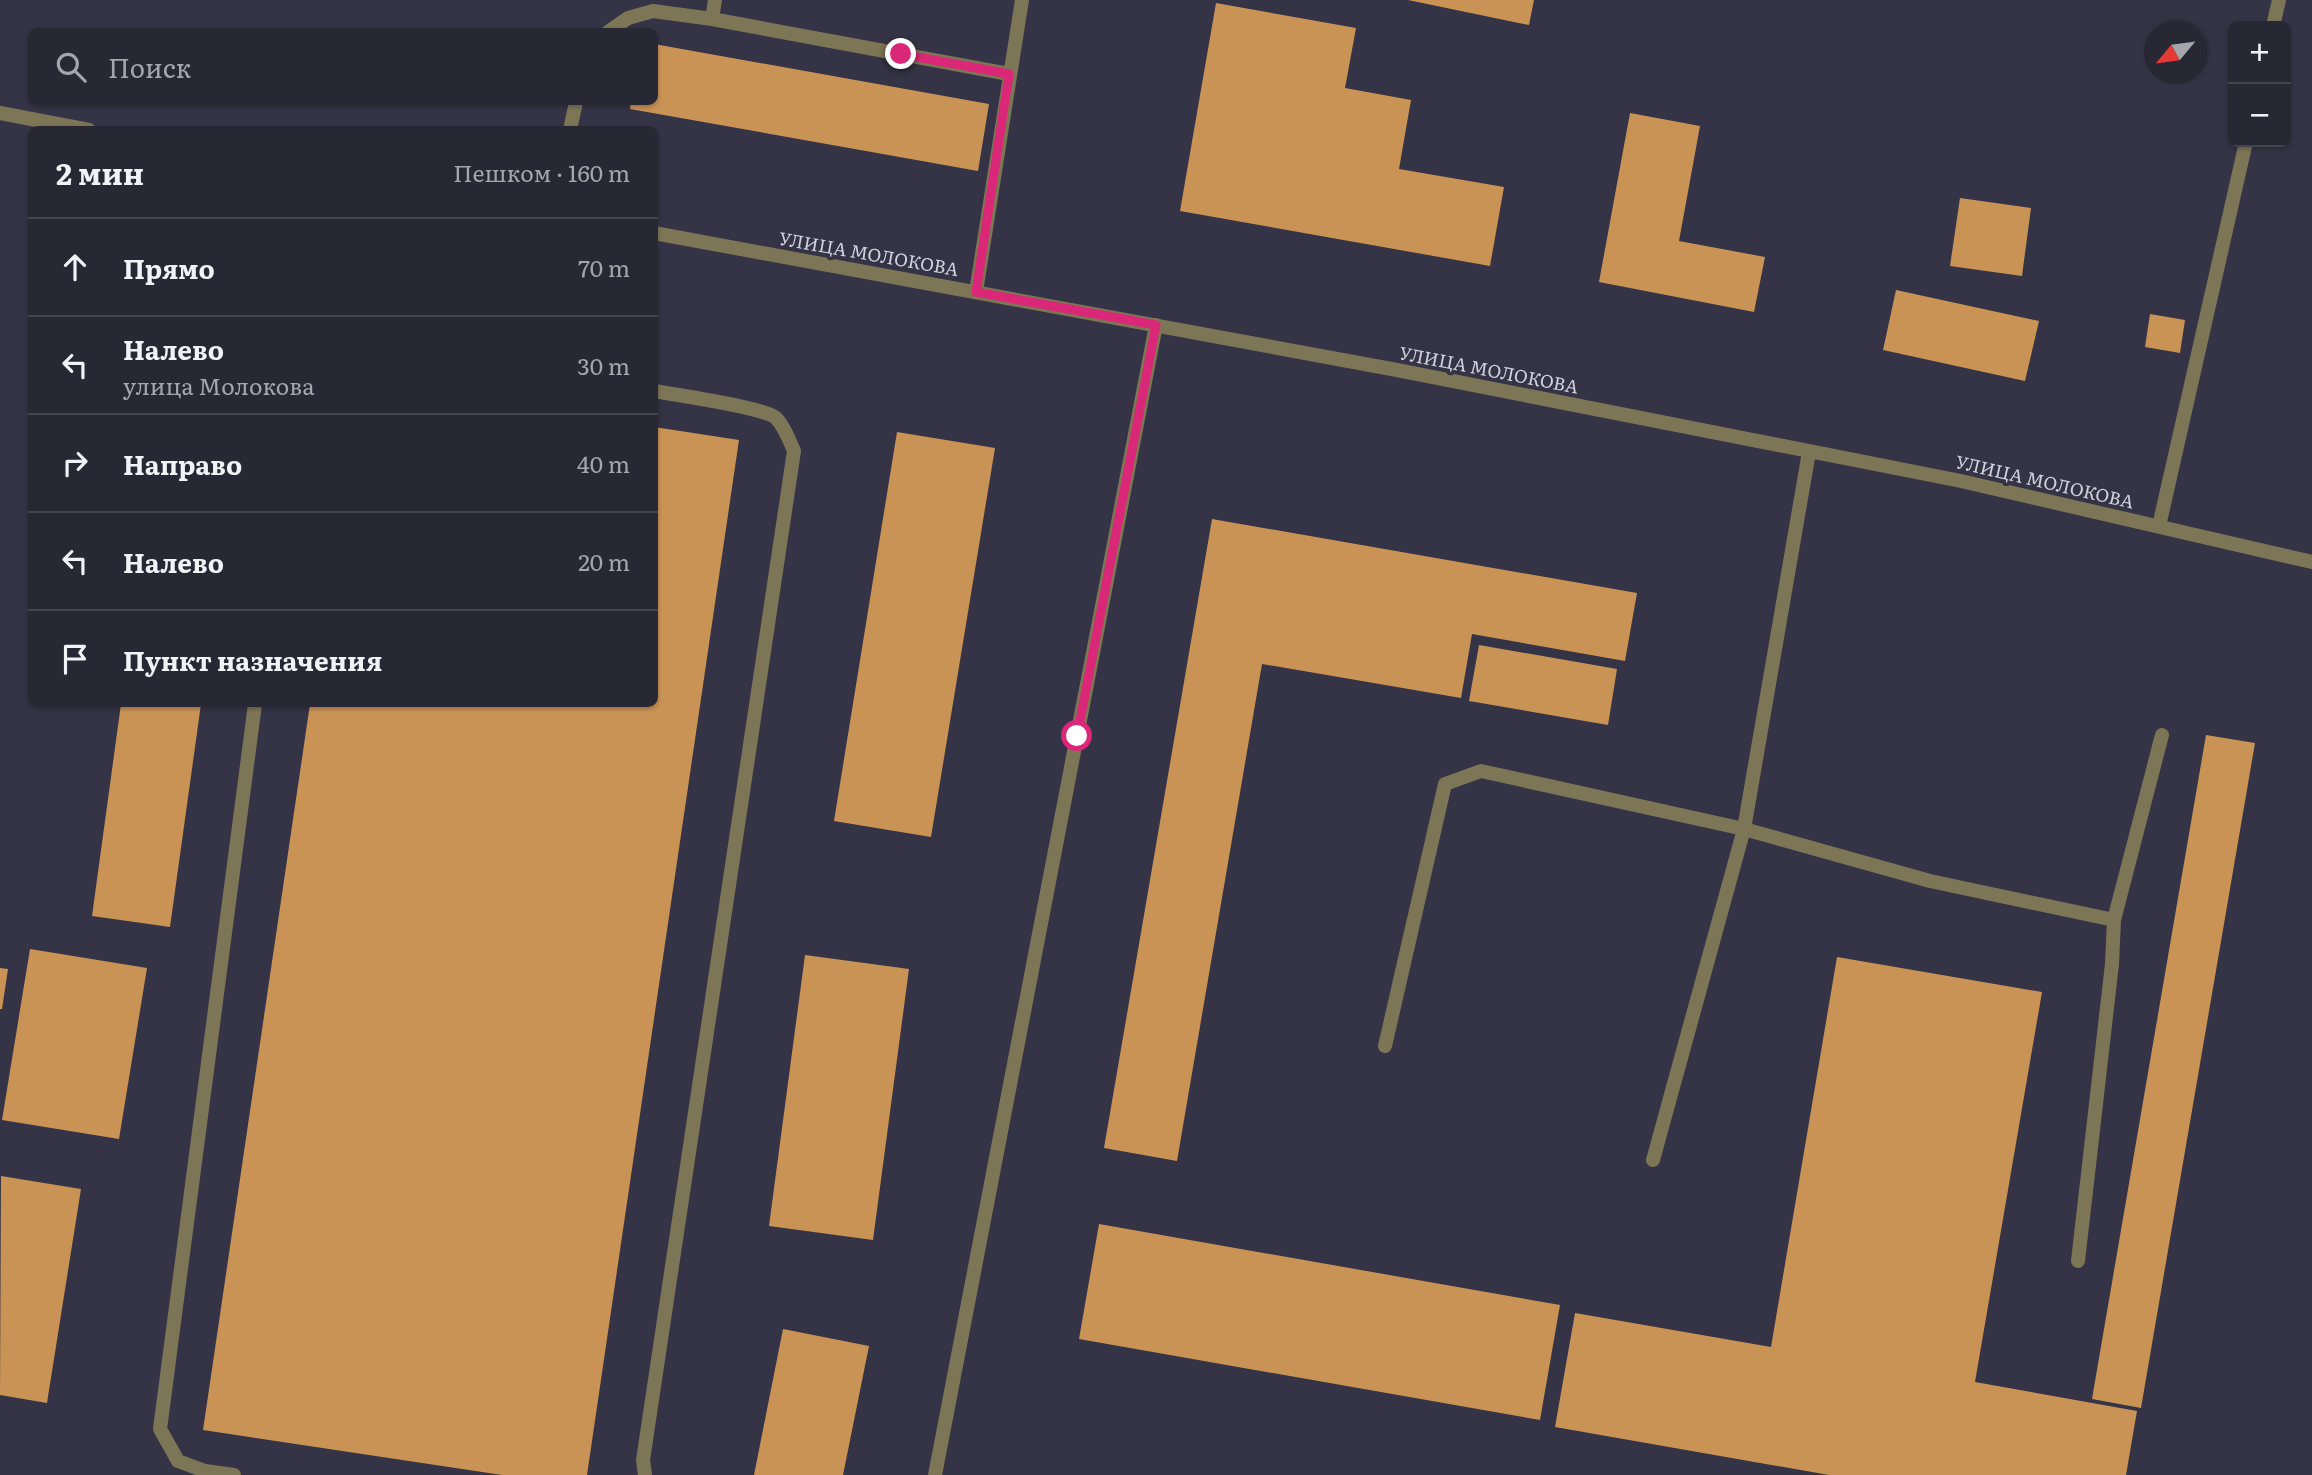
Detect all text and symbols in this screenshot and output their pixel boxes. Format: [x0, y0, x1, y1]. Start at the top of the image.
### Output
north arrow [2144, 21, 2207, 84]
map controls [2228, 21, 2291, 147]
button: + [2228, 21, 2291, 84]
search box [28, 28, 658, 105]
route end [885, 38, 916, 69]
text: Поиск [108, 47, 191, 86]
icon: search [52, 48, 90, 86]
button: − [2228, 84, 2291, 147]
text: 2 мин [56, 150, 144, 194]
text: Пешком · 160 m [453, 155, 630, 189]
street label: УЛИЦА МОЛОКОВА [777, 224, 961, 282]
icon: ahead [56, 248, 94, 286]
text: Прямо [123, 248, 215, 287]
text: 70 m [578, 250, 630, 284]
text: Налево [123, 329, 224, 368]
street label: УЛИЦА МОЛОКОВА [1397, 338, 1581, 400]
icon: left [56, 346, 94, 384]
text: 30 m [577, 348, 630, 382]
text: улица Молокова [123, 368, 315, 402]
icon: right [56, 444, 94, 482]
text: Направо [123, 444, 242, 483]
text: 40 m [577, 446, 630, 480]
street label: УЛИЦА МОЛОКОВА [1953, 447, 2137, 515]
icon: left [56, 542, 94, 580]
text: Налево [123, 542, 224, 581]
text: 20 m [578, 544, 630, 578]
icon: arrive [56, 640, 94, 678]
text: Пункт назначения [123, 640, 382, 679]
route start [1061, 720, 1092, 751]

